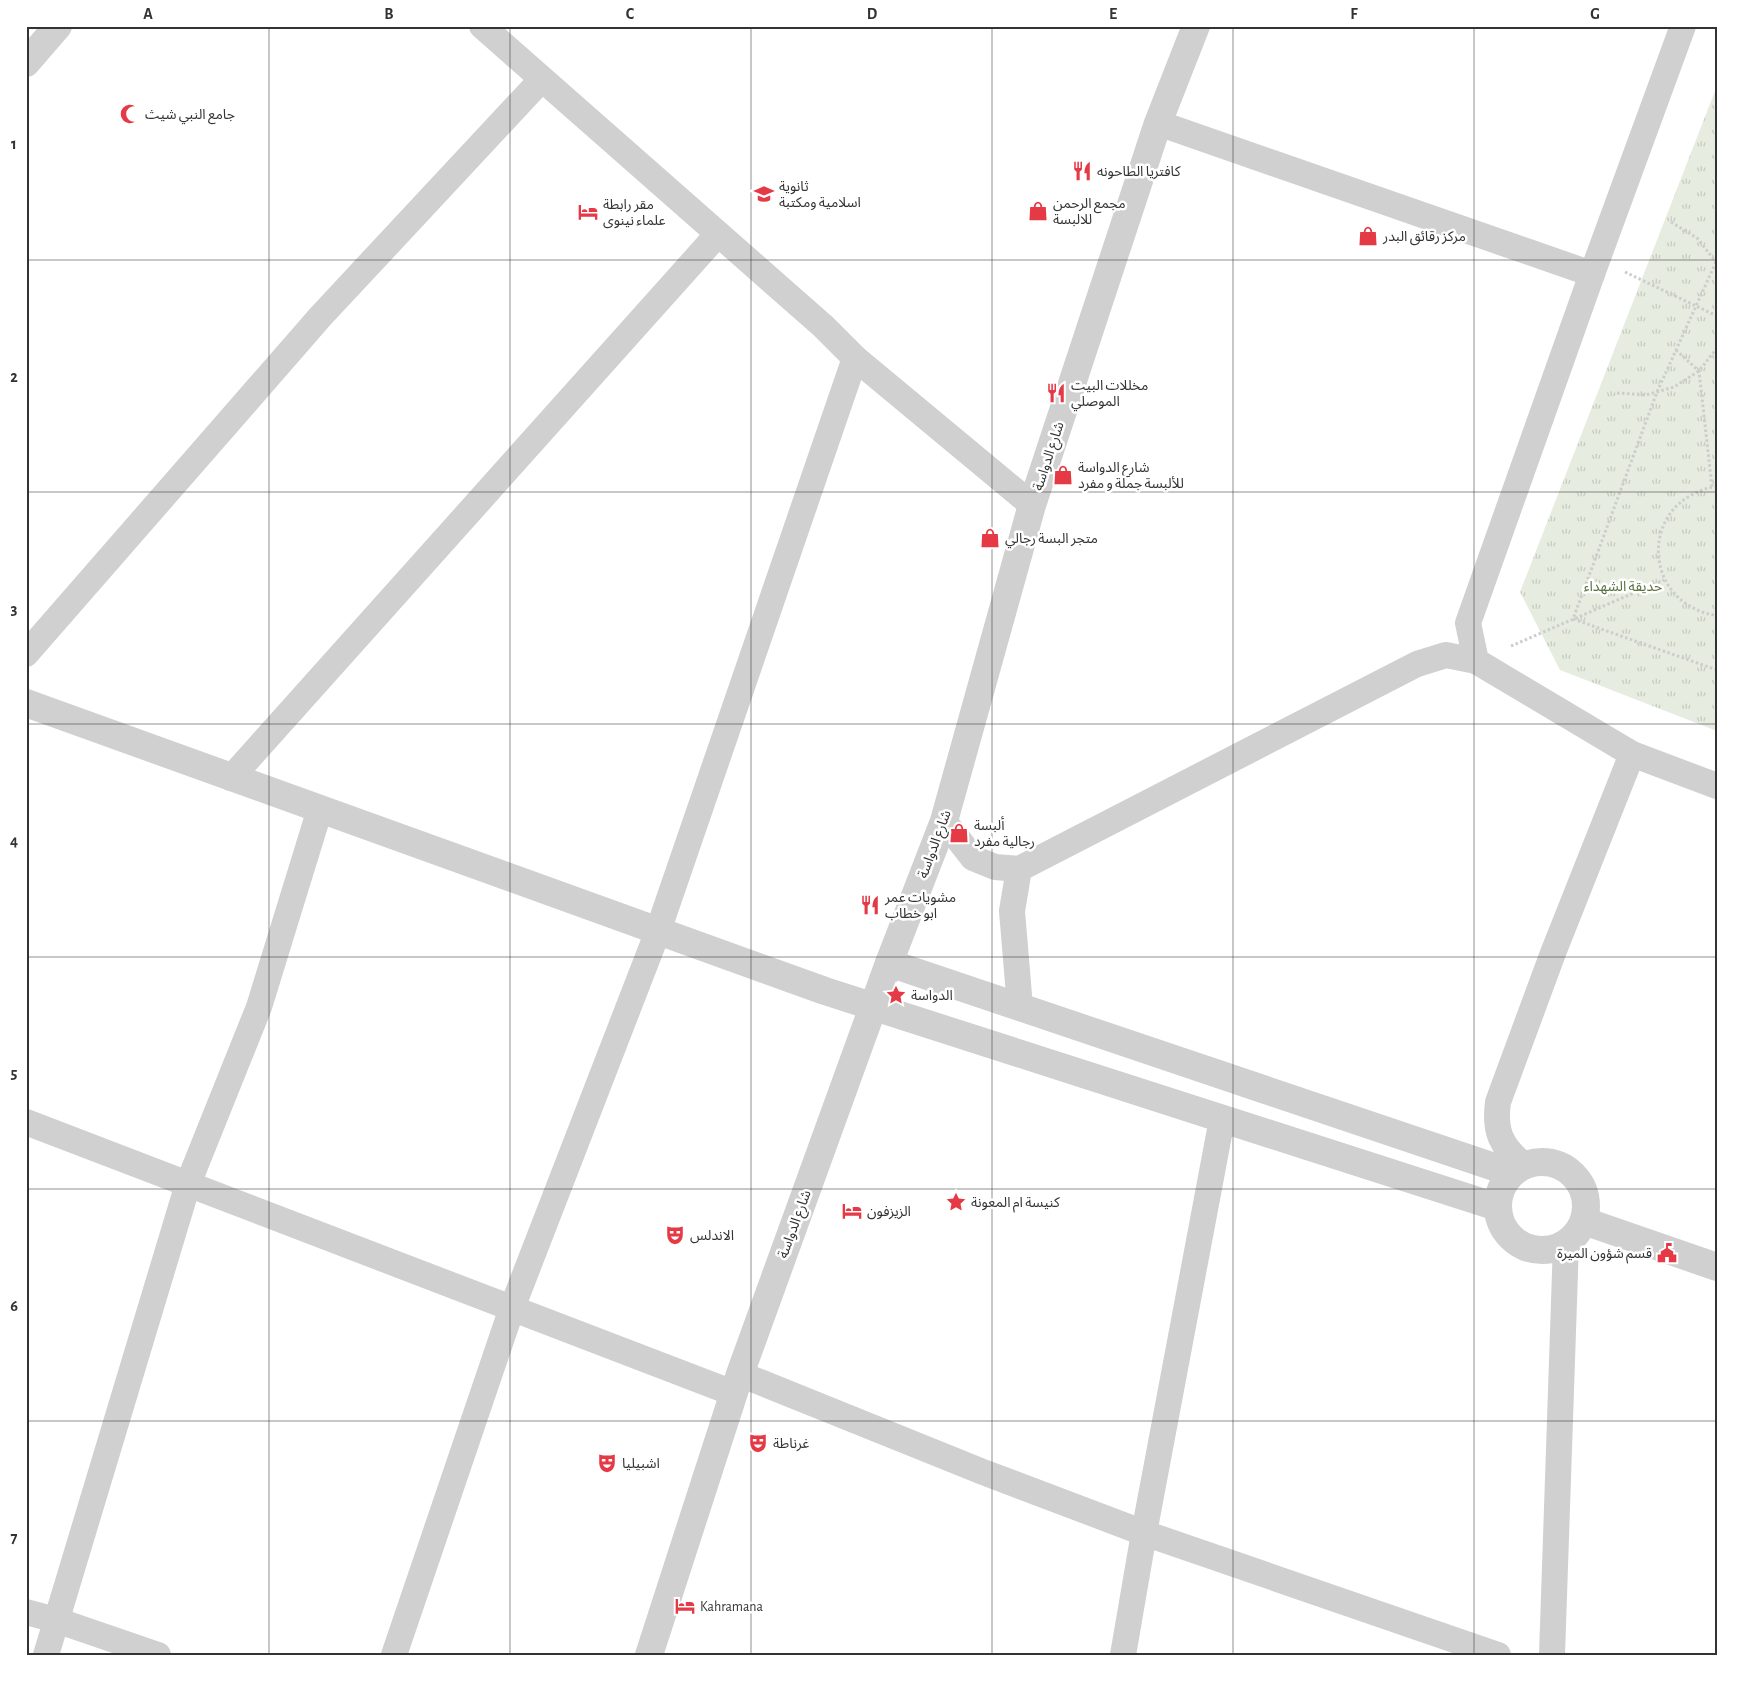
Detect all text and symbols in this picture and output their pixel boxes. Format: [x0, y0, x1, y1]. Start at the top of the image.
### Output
text: A [143, 6, 153, 22]
text: B [384, 6, 394, 22]
text: C [626, 6, 635, 22]
text: D [867, 6, 878, 22]
text: E [1109, 6, 1117, 22]
text: F [1350, 6, 1358, 22]
text: G [1590, 6, 1600, 22]
mosque icon: جامع النبي شيث [119, 103, 141, 125]
place label: جامع النبي شيث [145, 108, 235, 125]
text: 1 [11, 136, 17, 152]
restaurant icon: كافتريا الطاحونه [1071, 160, 1093, 182]
place label: كافتريا الطاحونه [1097, 165, 1181, 180]
place label: ثانوية اسلامية ومكتبة [779, 180, 861, 211]
school or university icon: ثانوية اسلامية ومكتبة [753, 183, 775, 205]
place label: مجمع الرحمن للالبسة [1053, 197, 1126, 227]
place label: مقر رابطة علماء نينوى [603, 198, 666, 229]
shop icon: مجمع الرحمن للالبسة [1027, 200, 1049, 222]
hotel icon: مقر رابطة علماء نينوى [577, 201, 599, 223]
shop icon: مركز رقائق البدر [1357, 225, 1379, 247]
place label: مركز رقائق البدر [1382, 230, 1466, 246]
text: 2 [10, 369, 18, 385]
place label: مخللات البيت الموصلي [1071, 379, 1148, 412]
restaurant icon: مخللات البيت الموصلي [1045, 382, 1067, 404]
street label: شارع الدواسة [1031, 420, 1069, 493]
place label: شارع الدواسة للألبسة جملة و مفرد [1078, 461, 1184, 492]
shop icon: شارع الدواسة للألبسة جملة و مفرد [1052, 464, 1074, 486]
shop icon: متجر البسة رجالي [979, 527, 1001, 549]
place label: متجر البسة رجالي [1005, 532, 1098, 549]
park label: حديقة الشهداء [1584, 580, 1662, 595]
text: 3 [11, 601, 18, 617]
street label: شارع الدواسة [916, 808, 957, 881]
place label: ألبسة رجالية مفرد [974, 816, 1035, 850]
shop icon: ألبسة رجالية مفرد [948, 822, 970, 844]
text: 4 [10, 833, 18, 849]
place label: مشويات عمر ابو خطاب [884, 891, 956, 922]
restaurant icon: مشويات عمر ابو خطاب [859, 894, 881, 916]
place icon: الدواسة [885, 984, 907, 1006]
place label: الدواسة [911, 989, 953, 1004]
text: 5 [11, 1065, 18, 1081]
street label: شارع الدواسة [776, 1188, 817, 1261]
place icon: كنيسة ام المعونة [945, 1191, 967, 1213]
place label: كنيسة ام المعونة [971, 1196, 1060, 1213]
hotel icon: الزيزفون [841, 1200, 863, 1222]
place label: الزيزفون [867, 1205, 911, 1220]
theatre icon: الاندلس [664, 1224, 686, 1246]
place label: الاندلس [690, 1229, 734, 1244]
public building icon: قسم شؤون الميرة [1656, 1242, 1678, 1264]
place label: قسم شؤون الميرة [1557, 1247, 1652, 1264]
text: 6 [10, 1298, 18, 1314]
theatre icon: غرناطة [747, 1432, 769, 1454]
place label: غرناطة [773, 1437, 809, 1452]
theatre icon: اشبيليا [596, 1452, 618, 1474]
place label: اشبيليا [622, 1457, 660, 1471]
text: 7 [11, 1530, 18, 1546]
hotel icon: Kahramana [674, 1595, 696, 1617]
place label: Kahramana [700, 1600, 764, 1614]

